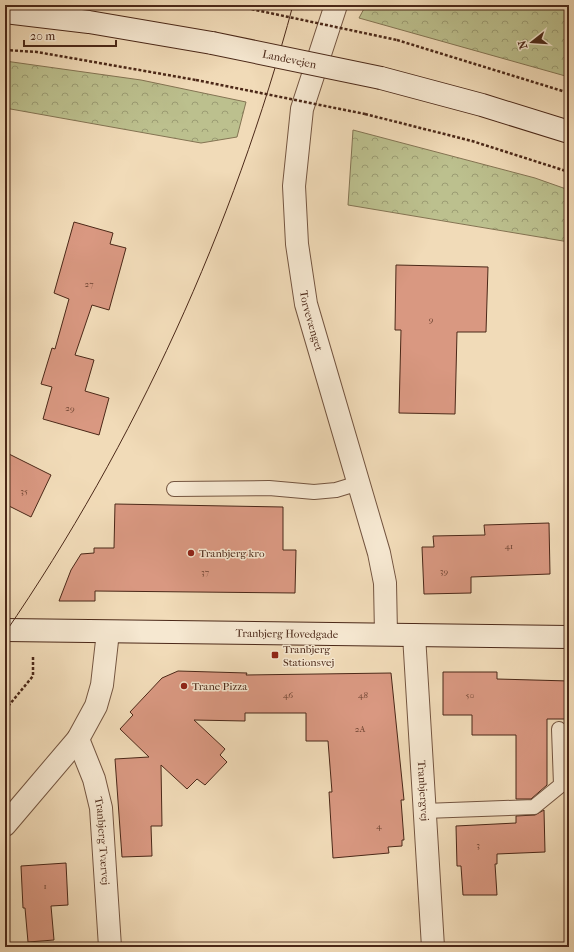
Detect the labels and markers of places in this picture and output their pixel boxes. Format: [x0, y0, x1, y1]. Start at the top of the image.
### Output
place label: Tranbjerg kro [199, 547, 265, 560]
marker: Tranbjerg kro [186, 548, 196, 558]
place label: Tranbjerg Stationsvej [283, 643, 334, 669]
marker: Tranbjerg Stationsvej [270, 650, 280, 660]
place label: Trane Pizza [192, 680, 248, 693]
marker: Trane Pizza [179, 681, 189, 691]

